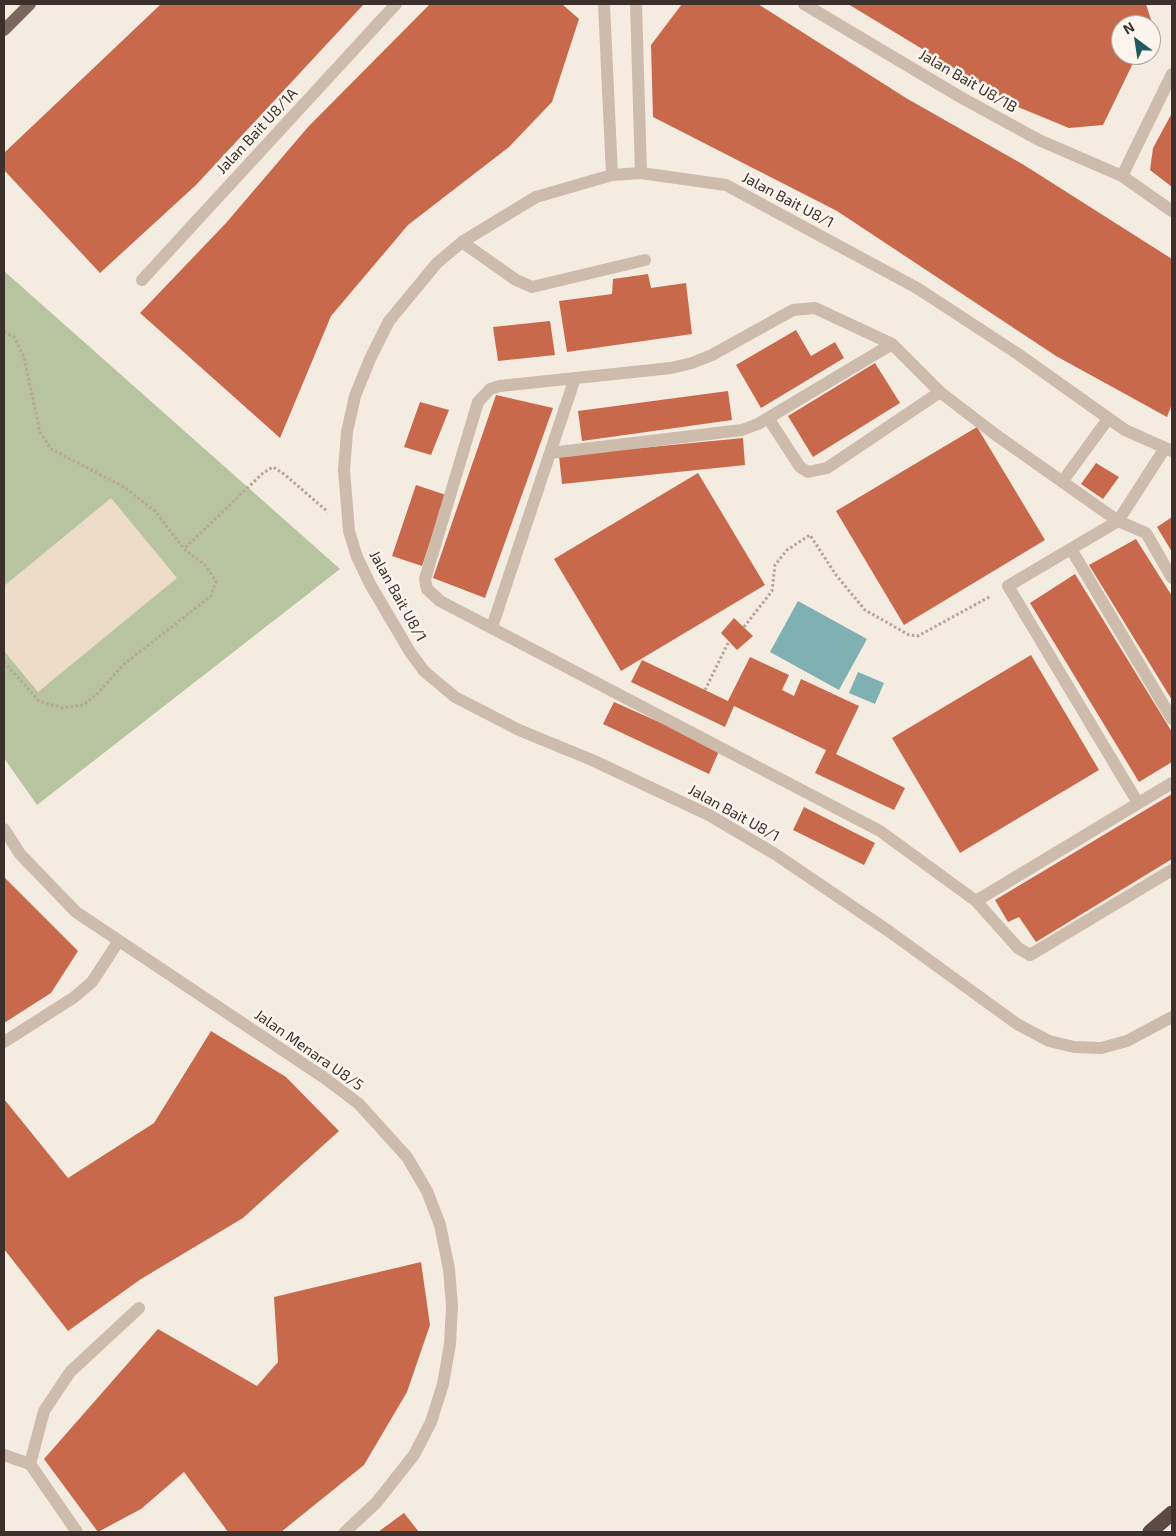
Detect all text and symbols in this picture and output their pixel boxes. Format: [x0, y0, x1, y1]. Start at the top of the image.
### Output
north arrow [1111, 15, 1161, 65]
text: N [1120, 18, 1137, 37]
street label: Jalan Bait U8/1B [916, 46, 1020, 116]
street label: Jalan Bait U8/1A [213, 84, 301, 178]
street label: Jalan Bait U8/1 [739, 168, 837, 232]
street label: Jalan Bait U8/1 [366, 547, 430, 645]
street label: Jalan Bait U8/1 [685, 781, 783, 845]
street label: Jalan Menara U8/5 [251, 1006, 367, 1094]

